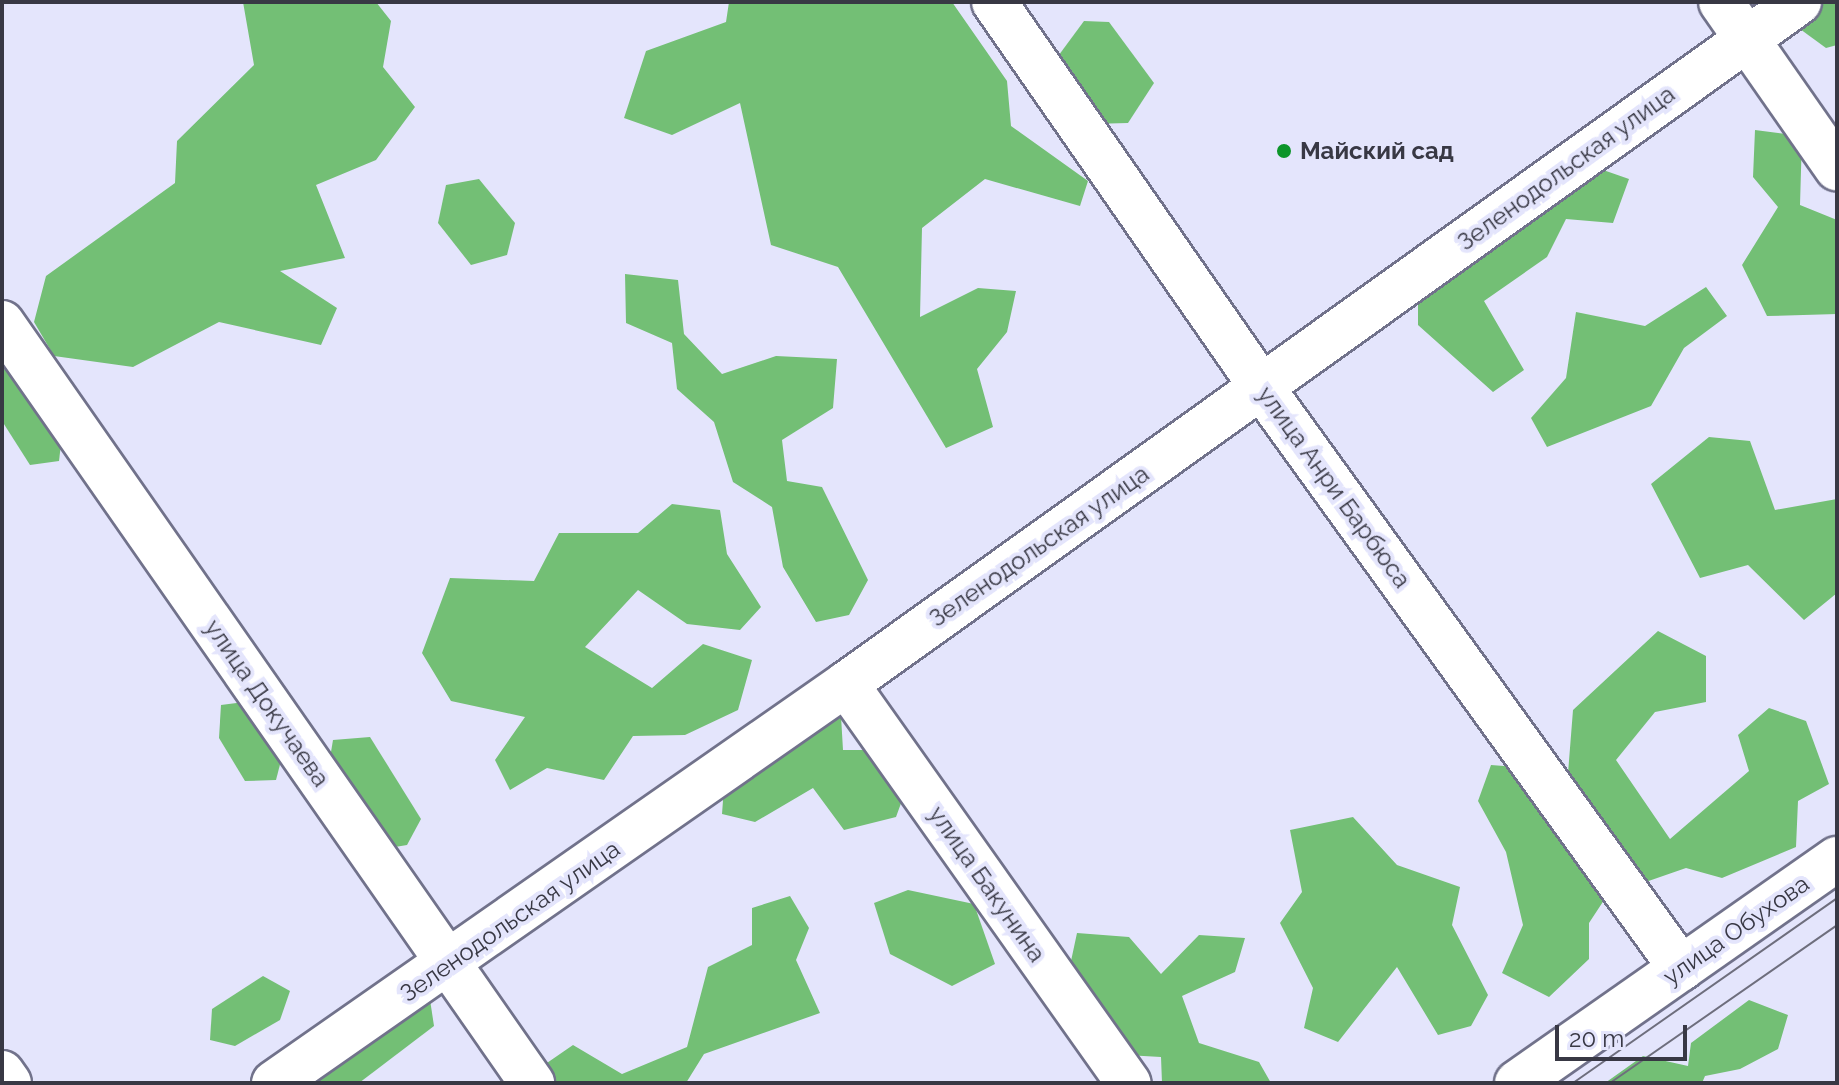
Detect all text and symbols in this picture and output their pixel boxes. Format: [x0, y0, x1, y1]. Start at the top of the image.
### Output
street label: Зеленодольская улица [1452, 79, 1680, 257]
place label: Майский сад [1300, 137, 1454, 165]
marker: Майский сад [1275, 142, 1293, 160]
street label: улица Анри Барбюса [1251, 380, 1417, 594]
street label: Зеленодольская улица [923, 459, 1155, 633]
street label: улица Докучаева [199, 614, 335, 792]
street label: улица Бакунина [923, 801, 1051, 967]
street label: Зеленодольская улица [394, 834, 626, 1008]
street label: улица Обухова [1658, 869, 1814, 991]
scale bar [1559, 1009, 1691, 1059]
text: 20 m [1569, 1024, 1624, 1053]

